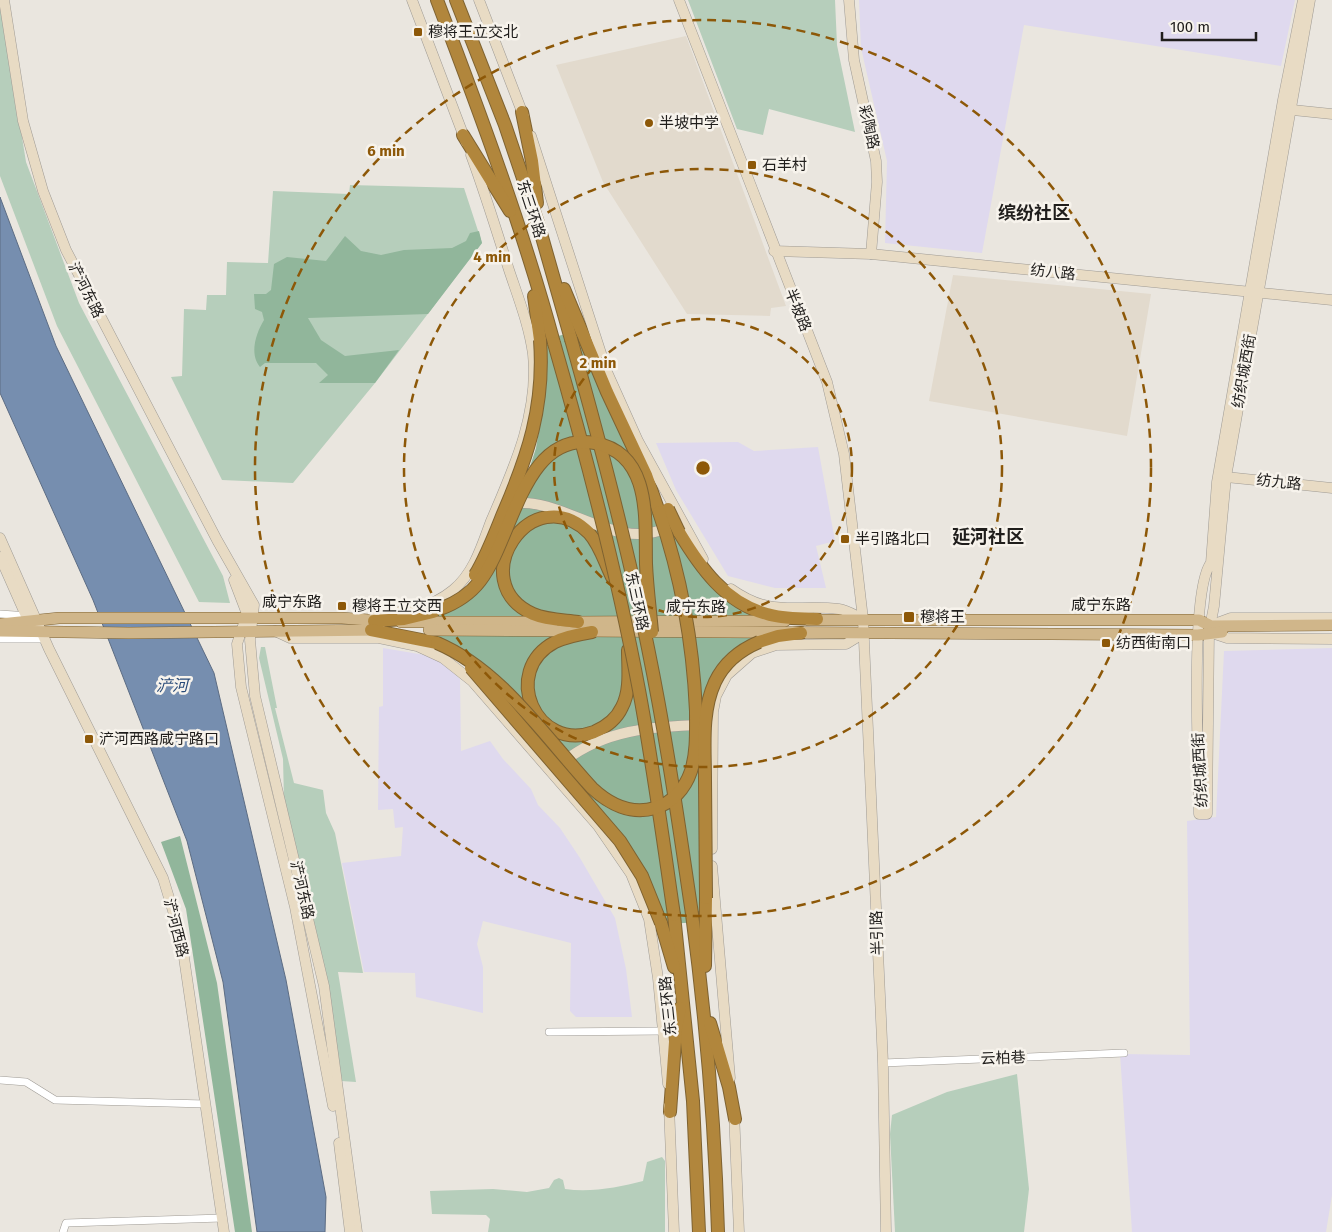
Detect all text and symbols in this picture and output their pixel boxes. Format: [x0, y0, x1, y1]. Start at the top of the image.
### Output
scale bar [1162, 10, 1256, 42]
text: 100 m [1170, 18, 1210, 36]
place label: 穆将王立交北 [428, 23, 518, 41]
marker: 穆将王立交北 [412, 26, 424, 38]
street label: 彩陶路 [855, 103, 883, 151]
place label: 半坡中学 [659, 114, 719, 132]
marker: 半坡中学 [643, 117, 655, 129]
text: 6 min [367, 142, 405, 160]
place label: 石羊村 [762, 156, 807, 174]
marker: 石羊村 [746, 159, 758, 171]
street label: 东三环路 [513, 178, 549, 240]
district label: 缤纷社区 [998, 202, 1070, 224]
text: 4 min [473, 248, 511, 266]
street label: 浐河东路 [64, 259, 108, 321]
street label: 纺八路 [1030, 261, 1076, 283]
street label: 半坡路 [781, 286, 815, 334]
street label: 纺织城西街 [1229, 332, 1259, 410]
text: 2 min [580, 354, 616, 372]
centre of rings [694, 459, 712, 477]
street label: 纺九路 [1256, 471, 1302, 493]
district label: 延河社区 [952, 526, 1024, 548]
place label: 半引路北口 [855, 530, 930, 548]
marker: 半引路北口 [839, 533, 851, 545]
street label: 东三环路 [622, 570, 652, 632]
street label: 咸宁东路 [262, 593, 322, 611]
street label: 咸宁东路 [1071, 596, 1131, 614]
place label: 穆将王立交西 [352, 597, 442, 615]
street label: 咸宁东路 [666, 598, 726, 616]
marker: 穆将王立交西 [336, 600, 348, 612]
place label: 穆将王 [920, 608, 965, 626]
marker: 穆将王 [902, 610, 916, 624]
place label: 纺西街南口 [1116, 634, 1191, 652]
marker: 纺西街南口 [1100, 637, 1112, 649]
water label: 浐河 [156, 676, 191, 695]
place label: 浐河西路咸宁路口 [99, 730, 219, 748]
street label: 纺织城西街 [1189, 732, 1211, 808]
marker: 浐河西路咸宁路口 [83, 733, 95, 745]
street label: 浐河东路 [286, 859, 318, 921]
street label: 浐河西路 [160, 897, 192, 959]
street label: 半引路 [867, 910, 887, 956]
street label: 东三环路 [656, 975, 680, 1037]
street label: 云柏巷 [980, 1048, 1026, 1068]

